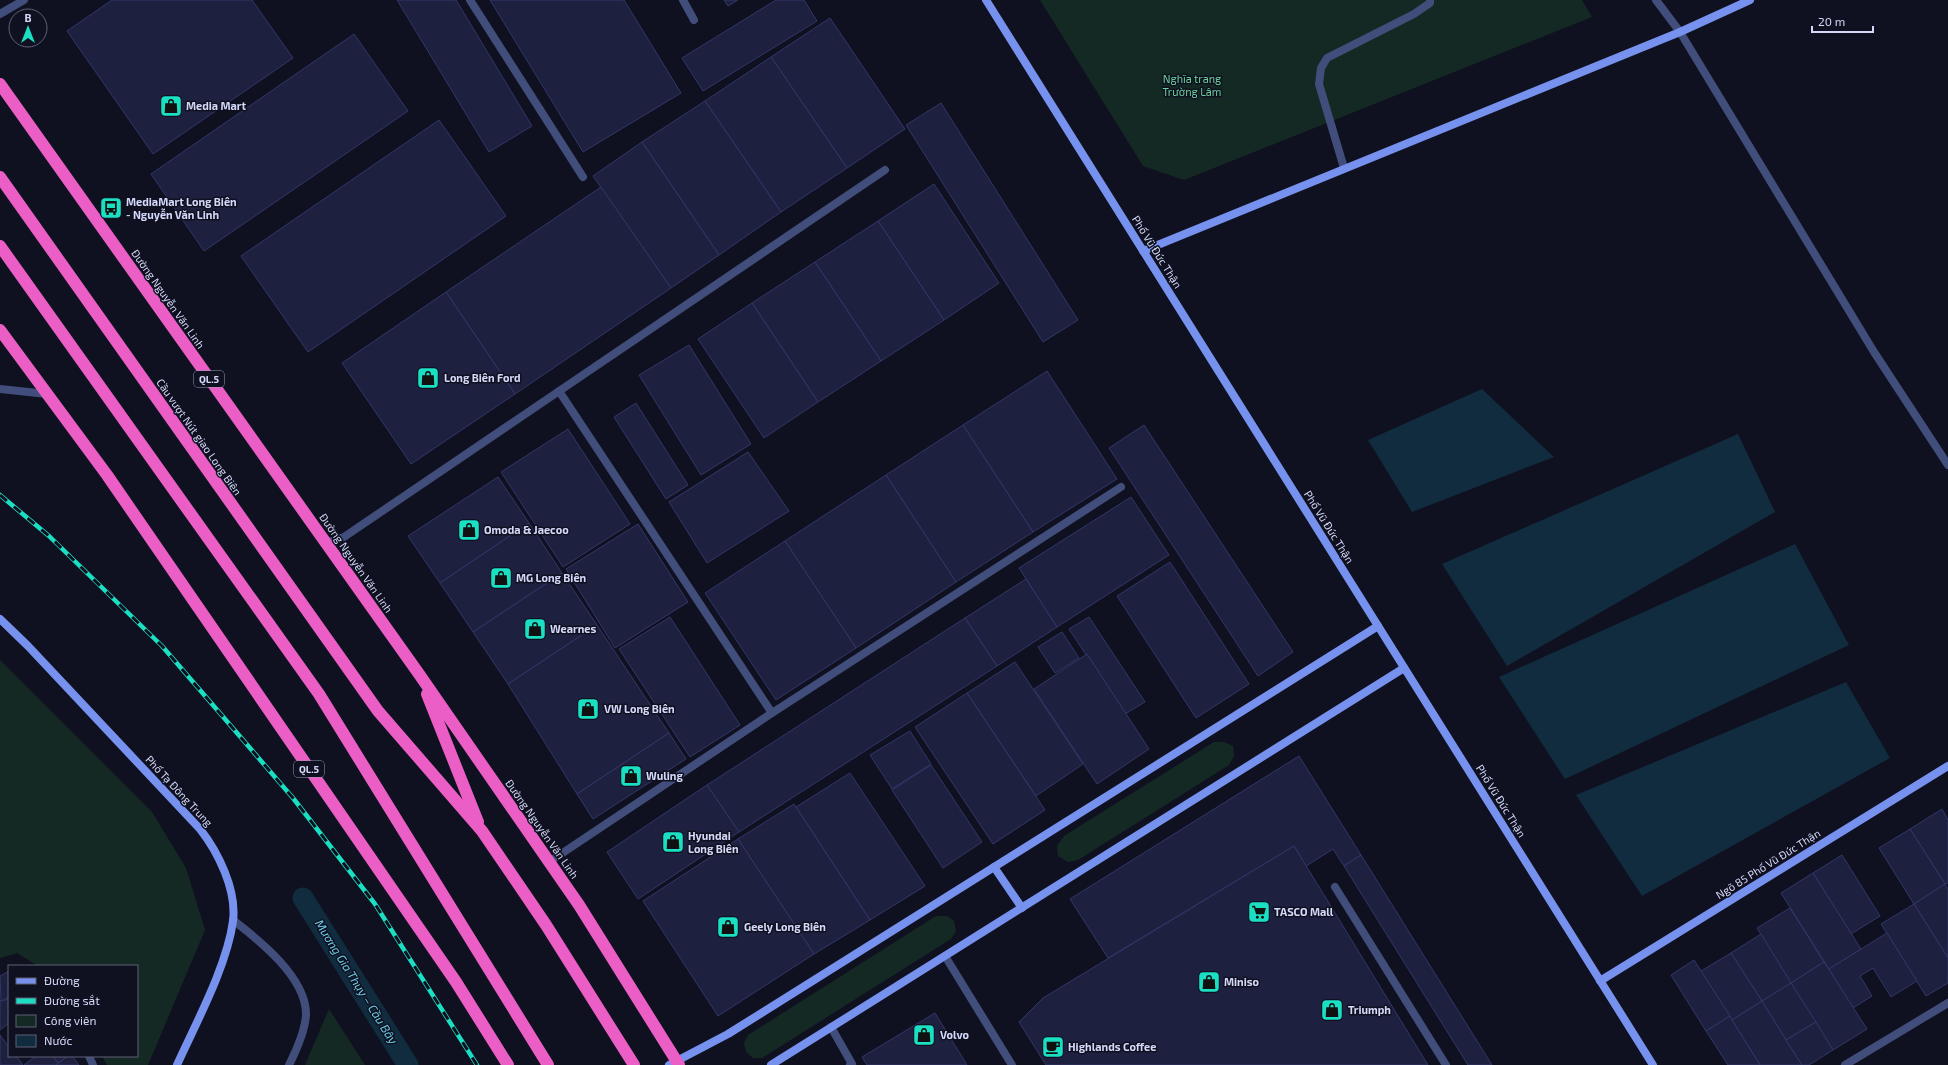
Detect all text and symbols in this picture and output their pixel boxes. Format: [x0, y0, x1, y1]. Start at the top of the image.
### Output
north arrow [8, 8, 48, 48]
scale bar [1812, 8, 1873, 34]
text: B [24, 11, 32, 24]
text: 20 m [1818, 14, 1845, 28]
park label: Nghĩa trang Trường Lâm [1162, 72, 1222, 98]
shop icon: Media Mart [158, 93, 184, 119]
place label: Media Mart [186, 99, 247, 112]
bus stop icon: MediaMart Long Biên - Nguyễn Văn Linh [98, 195, 124, 221]
place label: MediaMart Long Biên - Nguyễn Văn Linh [126, 195, 237, 222]
street label: Phố Vũ Đức Thận [1129, 213, 1185, 291]
street label: Đường Nguyễn Văn Linh [129, 247, 208, 351]
shop icon: Long Biên Ford [415, 365, 441, 391]
road number: QL.5 [194, 371, 224, 387]
place label: Long Biên Ford [444, 371, 521, 384]
street label: Cầu vượt Nút giao Long Biên [153, 376, 245, 498]
street label: Phố Vũ Đức Thận [1301, 488, 1357, 566]
street label: Đường Nguyễn Văn Linh [317, 511, 396, 615]
shop icon: Omoda & Jaecoo [456, 517, 482, 543]
place label: Omoda & Jaecoo [484, 523, 569, 536]
shop icon: MG Long Biên [488, 565, 514, 591]
place label: MG Long Biên [516, 571, 586, 584]
shop icon: Wearnes [522, 616, 548, 642]
place label: Wearnes [550, 622, 597, 635]
shop icon: VW Long Biên [575, 696, 601, 722]
place label: VW Long Biên [604, 702, 675, 715]
street label: Phố Tạ Đông Trung [142, 753, 216, 829]
road number: QL.5 [294, 761, 324, 777]
street label: Phố Vũ Đức Thận [1473, 762, 1529, 840]
shop icon: Wuling [618, 763, 644, 789]
place label: Wuling [646, 769, 683, 782]
street label: Đường Nguyễn Văn Linh [503, 777, 582, 881]
street label: Ngõ 85 Phố Vũ Đức Thận [1713, 826, 1823, 902]
shop icon: Hyundai Long Biên [660, 829, 686, 855]
place label: Hyundai Long Biên [688, 829, 739, 855]
supermarket icon: TASCO Mall [1246, 899, 1272, 925]
place label: TASCO Mall [1274, 905, 1334, 918]
shop icon: Geely Long Biên [715, 914, 741, 940]
water label: Mương Gia Thụy – Cầu Bây [312, 917, 401, 1047]
place label: Geely Long Biên [744, 920, 826, 934]
legend [8, 965, 138, 1057]
shop icon: Miniso [1196, 969, 1222, 995]
text: Đường [44, 973, 80, 987]
place label: Miniso [1224, 975, 1260, 988]
text: Đường sắt [44, 993, 100, 1007]
shop icon: Triumph [1319, 997, 1345, 1023]
place label: Triumph [1348, 1003, 1391, 1016]
text: Công viên [44, 1013, 97, 1027]
shop icon: Volvo [911, 1022, 937, 1048]
place label: Volvo [940, 1028, 970, 1041]
text: Nước [44, 1033, 73, 1047]
cafe icon: Highlands Coffee [1040, 1034, 1066, 1060]
place label: Highlands Coffee [1068, 1040, 1157, 1053]

